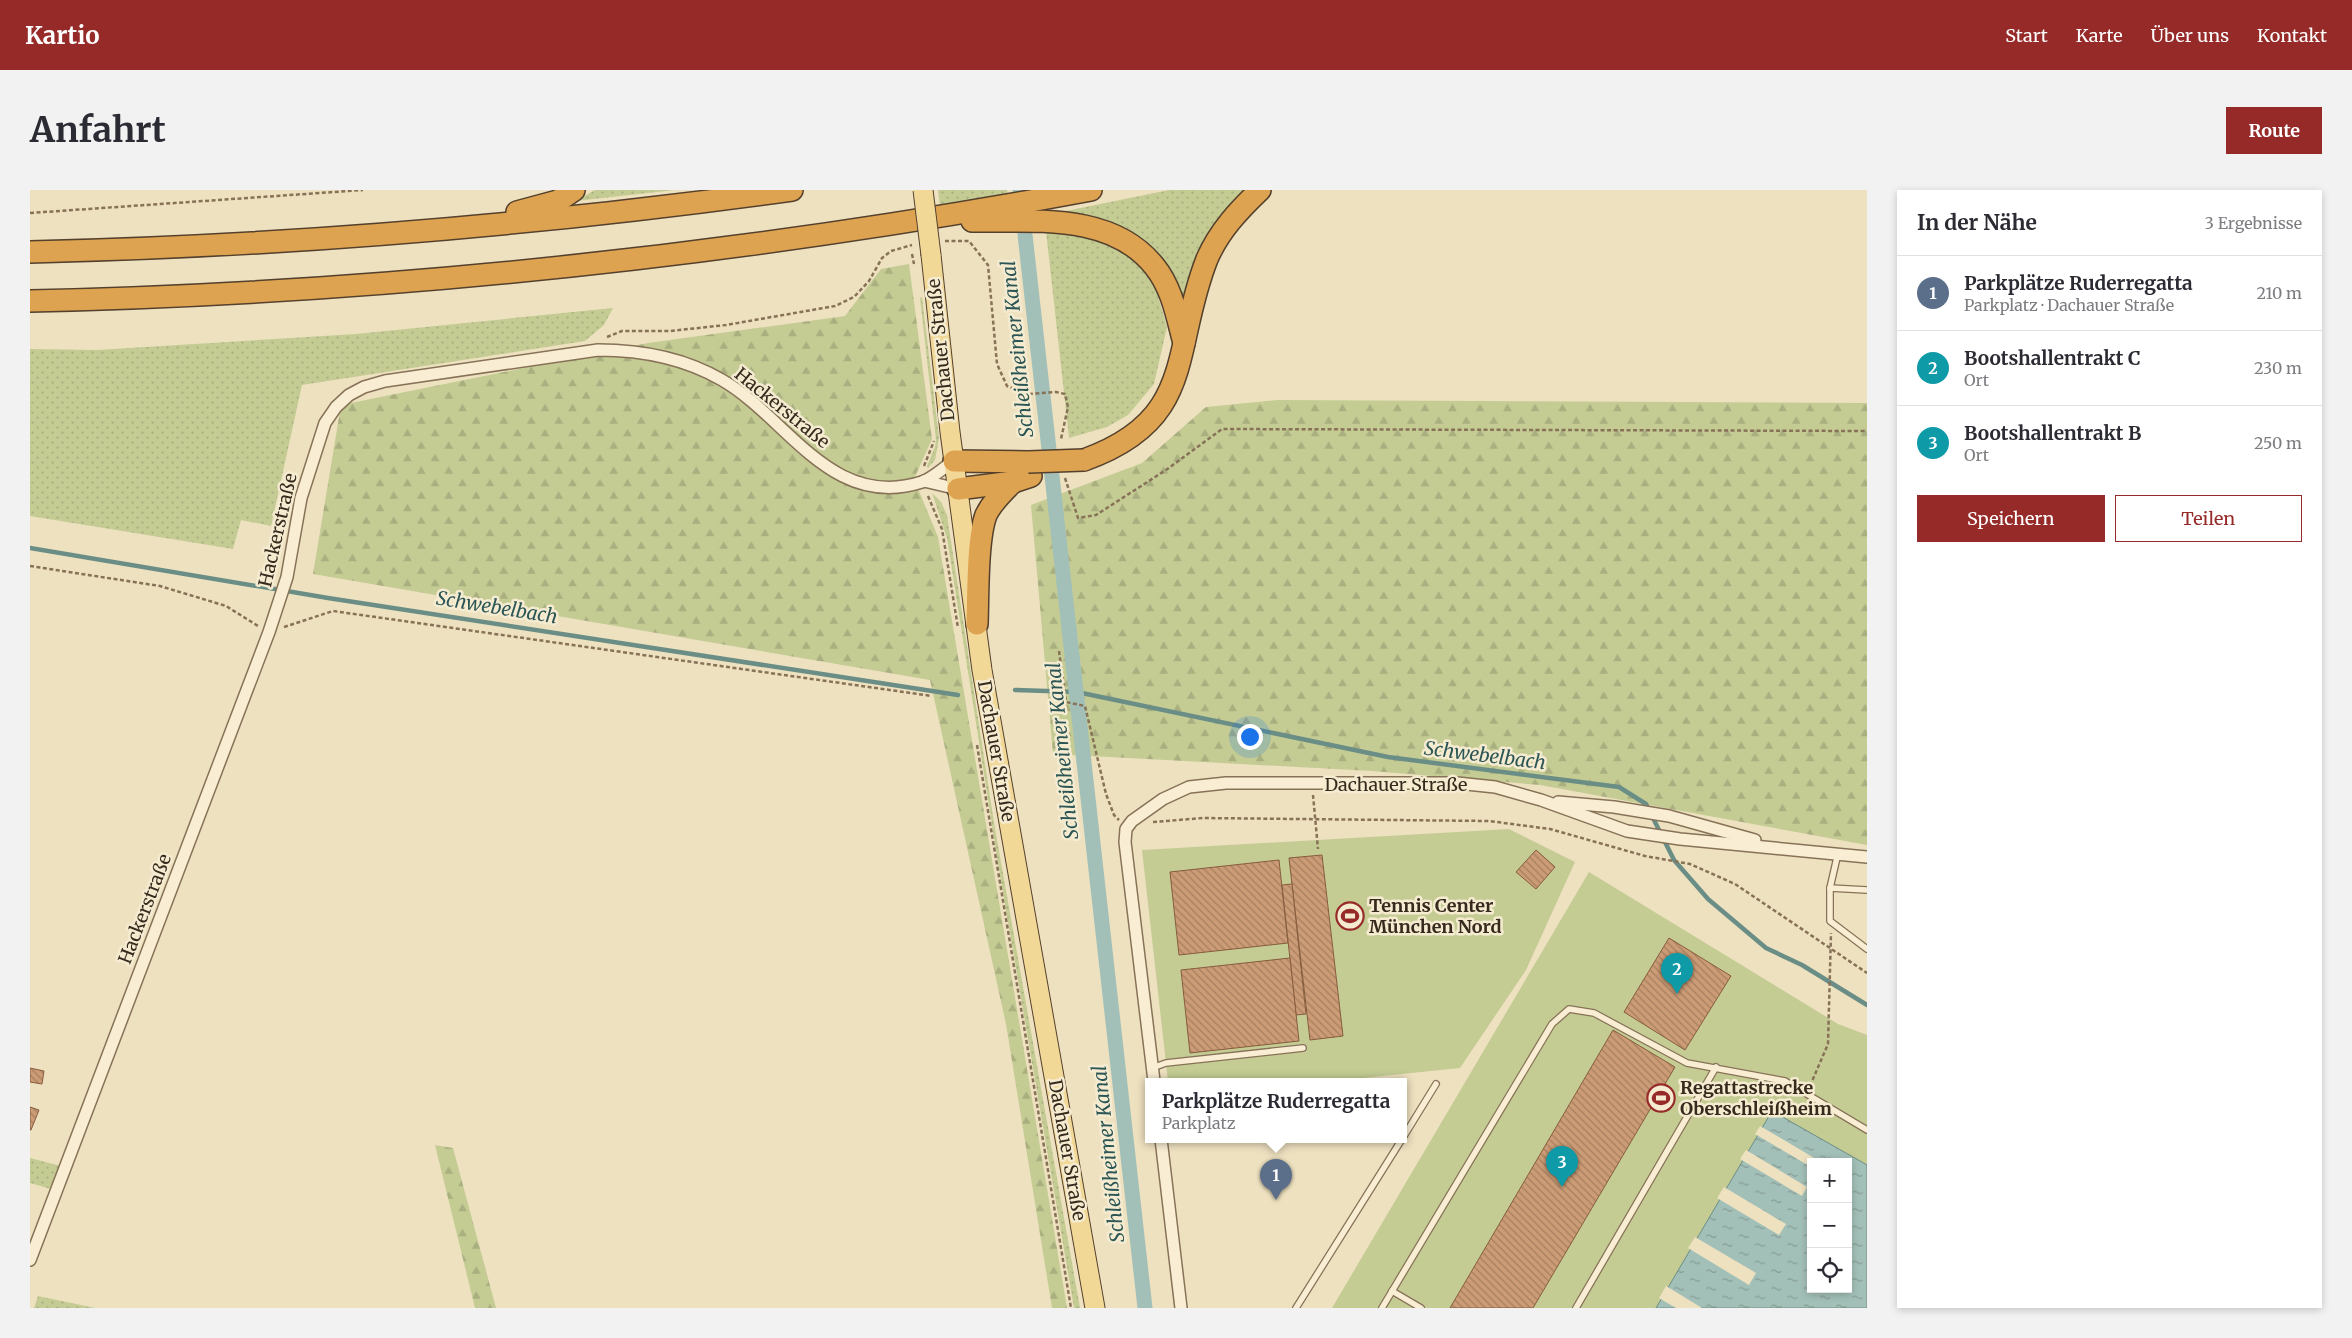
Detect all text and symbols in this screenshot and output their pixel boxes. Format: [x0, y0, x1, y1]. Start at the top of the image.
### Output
text: Kartio [25, 20, 100, 51]
text: Start [2005, 24, 2048, 47]
text: Karte [2076, 24, 2123, 47]
text: Über uns [2151, 24, 2229, 47]
text: Kontakt [2257, 24, 2327, 47]
button: Route [2226, 107, 2322, 154]
text: Anfahrt [30, 108, 166, 152]
text: In der Nähe [1917, 209, 2037, 236]
text: 3 Ergebnisse [2205, 213, 2302, 233]
water label: Schleißheimer Kanal [996, 259, 1038, 439]
text: Parkplätze Ruderregatta [1964, 271, 2193, 295]
street label: Dachauer Straße [922, 278, 959, 422]
text: 1 [1929, 283, 1937, 303]
text: 210 m [2257, 283, 2302, 303]
text: Parkplatz · Dachauer Straße [1964, 295, 2174, 315]
text: Bootshallentrakt C [1964, 346, 2141, 370]
text: 2 [1928, 358, 1938, 378]
text: 230 m [2254, 358, 2302, 378]
street label: Hackerstraße [730, 362, 835, 453]
text: Ort [1964, 370, 1989, 390]
text: Bootshallentrakt B [1964, 421, 2141, 445]
text: 3 [1928, 433, 1938, 453]
text: 250 m [2254, 433, 2302, 453]
text: Ort [1964, 445, 1989, 465]
street label: Hackerstraße [253, 471, 302, 589]
button: Speichern [1917, 495, 2105, 542]
button: Teilen [2115, 495, 2302, 542]
water label: Schwebelbach [435, 586, 559, 628]
water label: Schleißheimer Kanal [1041, 661, 1083, 841]
street label: Dachauer Straße [973, 678, 1020, 823]
your location [1237, 724, 1263, 750]
water label: Schwebelbach [1423, 736, 1547, 774]
street label: Dachauer Straße [1324, 773, 1468, 796]
street label: Hackerstraße [113, 851, 176, 967]
place label: Tennis Center München Nord [1369, 894, 1502, 938]
sports icon: Tennis Center München Nord [1335, 901, 1365, 931]
pin: 2 [1661, 953, 1693, 994]
water label: Schleißheimer Kanal [1087, 1064, 1129, 1244]
place label: Regattastrecke Oberschleißheim [1680, 1076, 1832, 1120]
street label: Dachauer Straße [1044, 1077, 1091, 1222]
popup [1145, 1078, 1407, 1143]
sports icon: Regattastrecke Oberschleißheim [1646, 1083, 1676, 1113]
text: Parkplätze Ruderregatta [1162, 1089, 1390, 1113]
text: Parkplatz [1162, 1113, 1235, 1133]
pin: 3 [1546, 1146, 1578, 1187]
map controls [1807, 1158, 1852, 1293]
button: + [1807, 1158, 1852, 1203]
pin: 1 [1260, 1159, 1292, 1200]
button: − [1807, 1203, 1852, 1248]
button: locate [1807, 1248, 1852, 1293]

